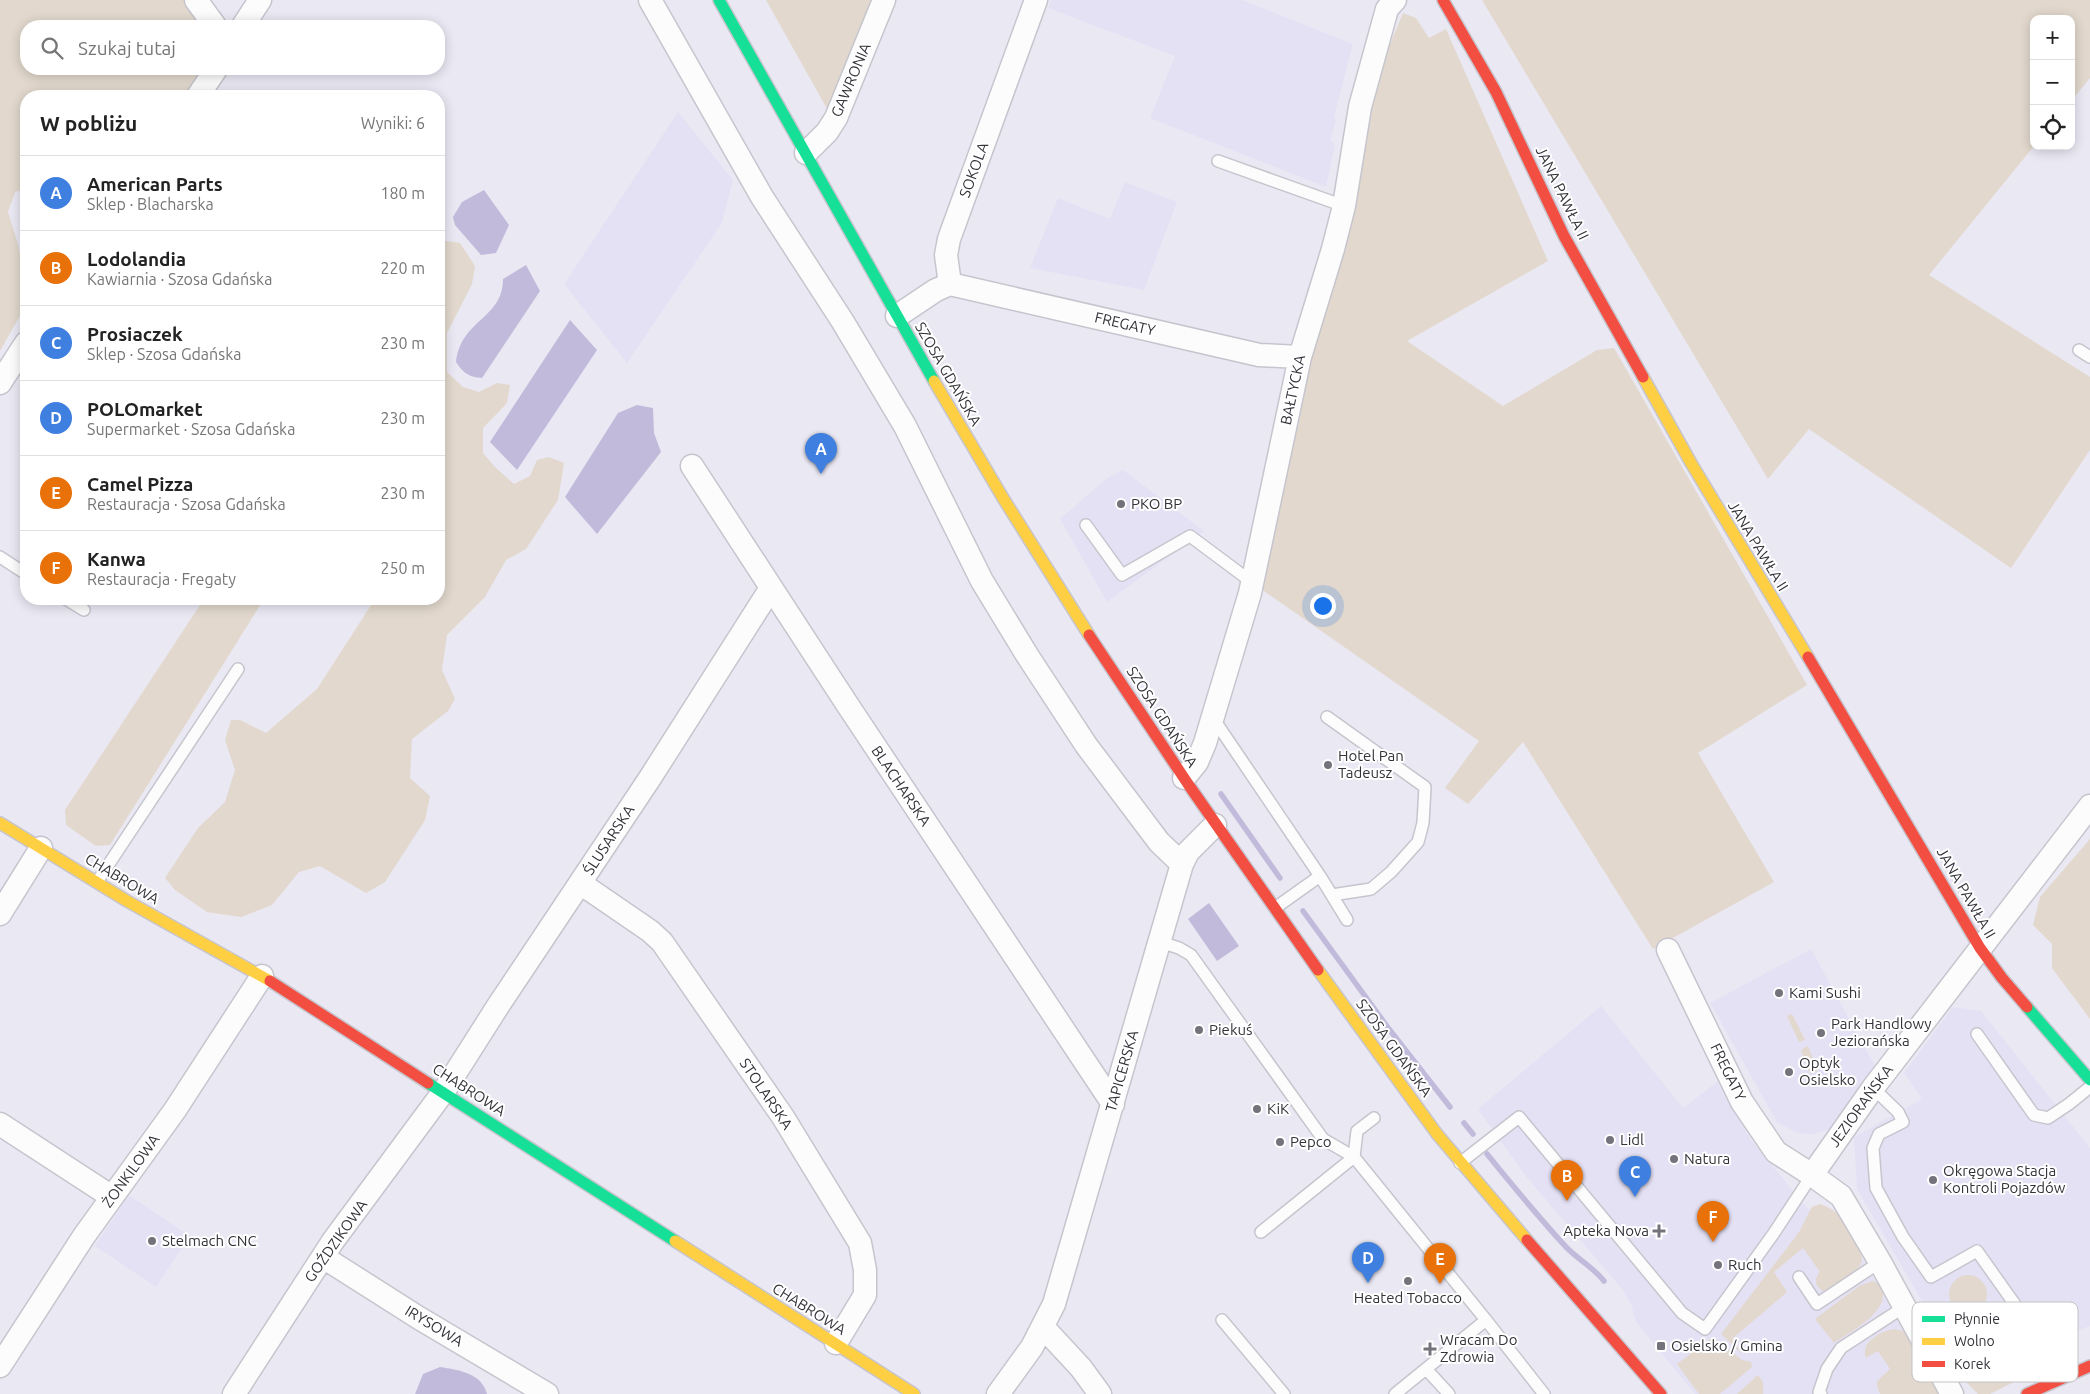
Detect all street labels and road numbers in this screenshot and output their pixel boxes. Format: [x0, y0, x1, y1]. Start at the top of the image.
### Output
street label: GAWRONIA [827, 40, 874, 119]
street label: SOKOLA [956, 140, 991, 200]
street label: JANA PAWŁA II [1532, 143, 1592, 242]
street label: FREGATY [1093, 308, 1157, 339]
street label: SZOSA GDAŃSKA [912, 319, 985, 429]
street label: BAŁTYCKA [1277, 353, 1308, 427]
street label: JANA PAWŁA II [1725, 498, 1792, 594]
street label: SZOSA GDAŃSKA [1123, 663, 1202, 771]
street label: BLACHARSKA [868, 742, 935, 829]
street label: ŚLUSARSKA [580, 801, 638, 878]
street label: JANA PAWŁA II [1934, 844, 1999, 941]
street label: CHABROWA [82, 850, 163, 907]
street label: SZOSA GDAŃSKA [1353, 995, 1436, 1100]
street label: TAPICERSKA [1102, 1028, 1141, 1114]
street label: FREGATY [1707, 1040, 1750, 1104]
street label: STOLARSKA [736, 1055, 797, 1133]
street label: CHABROWA [430, 1060, 509, 1120]
street label: JEZIORAŃSKA [1825, 1061, 1896, 1150]
street label: ŻONKILOWA [98, 1131, 163, 1210]
street label: GOŹDZIKOWA [301, 1196, 370, 1285]
street label: CHABROWA [769, 1279, 849, 1338]
street label: IRYSOWA [402, 1302, 467, 1350]

